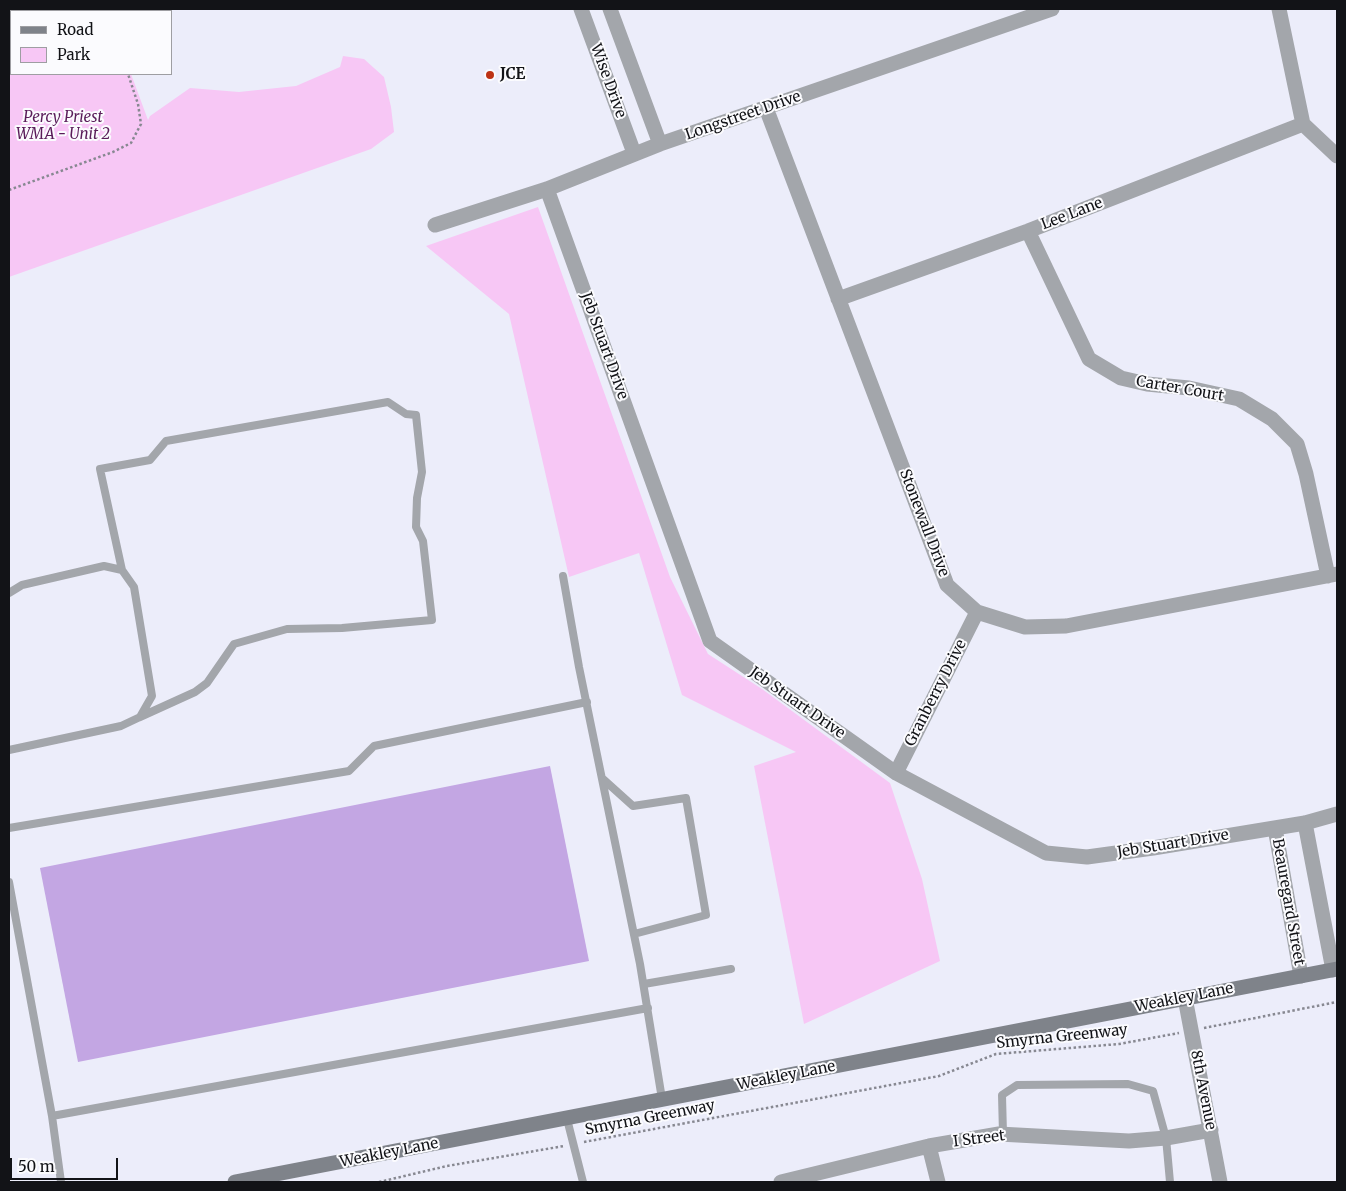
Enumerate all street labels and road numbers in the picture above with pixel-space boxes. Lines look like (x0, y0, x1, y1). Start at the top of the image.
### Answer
street label: Wise Drive (586, 42, 630, 120)
street label: Longstreet Drive (683, 88, 803, 144)
street label: Lee Lane (1039, 194, 1105, 234)
street label: Jeb Stuart Drive (576, 290, 632, 402)
street label: Carter Court (1135, 372, 1225, 406)
street label: Stonewall Drive (895, 467, 953, 579)
street label: Granberry Drive (901, 637, 971, 749)
street label: Jeb Stuart Drive (746, 663, 848, 743)
street label: Jeb Stuart Drive (1116, 826, 1230, 862)
street label: Beauregard Street (1268, 837, 1308, 967)
street label: Weakley Lane (1133, 980, 1235, 1016)
street label: Smyrna Greenway (995, 1021, 1129, 1053)
street label: 8th Avenue (1186, 1049, 1220, 1131)
street label: Weakley Lane (735, 1058, 837, 1094)
street label: Smyrna Greenway (584, 1097, 716, 1139)
street label: I Street (952, 1127, 1006, 1151)
street label: Weakley Lane (338, 1135, 440, 1171)

